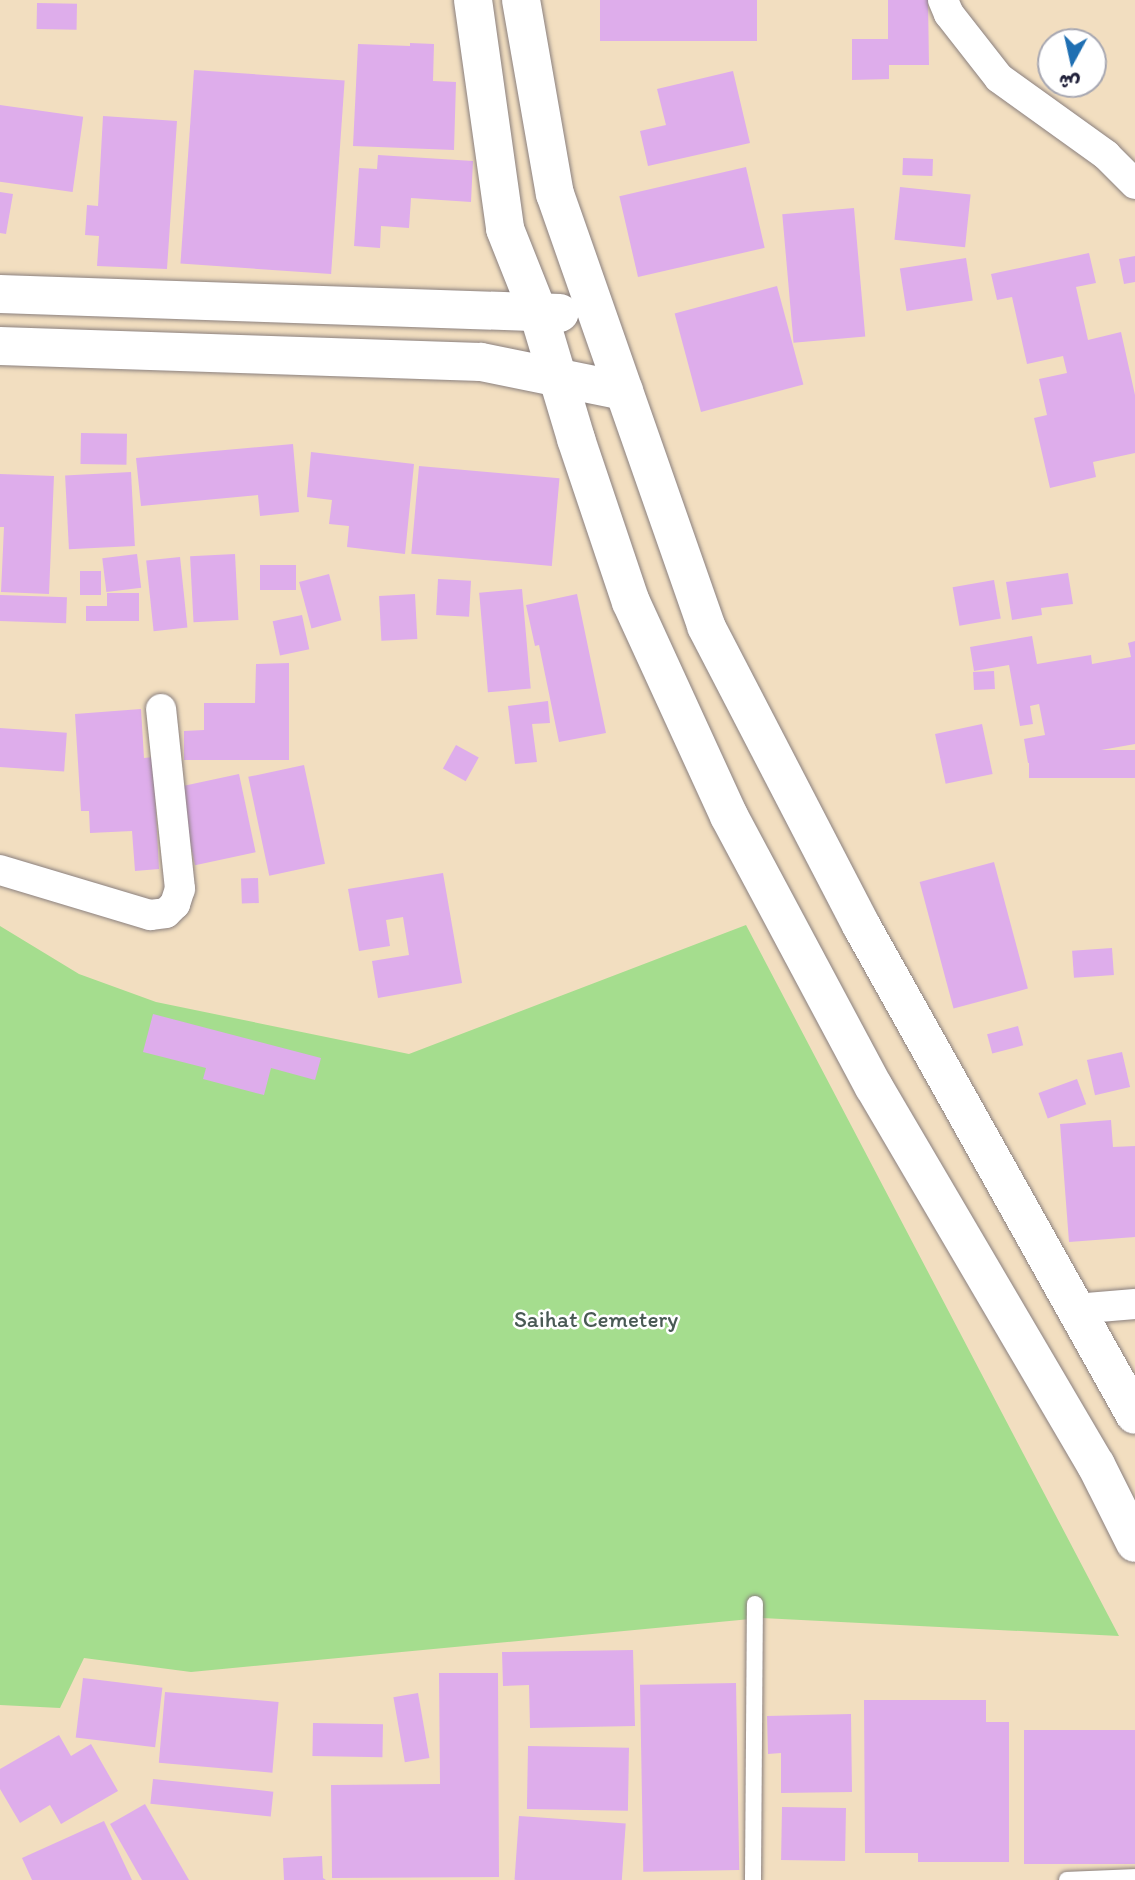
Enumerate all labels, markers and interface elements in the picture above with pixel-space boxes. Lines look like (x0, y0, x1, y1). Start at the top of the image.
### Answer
north arrow (1037, 28, 1107, 98)
text: ش (1057, 69, 1081, 95)
park label: Saihat Cemetery (514, 1305, 678, 1333)

